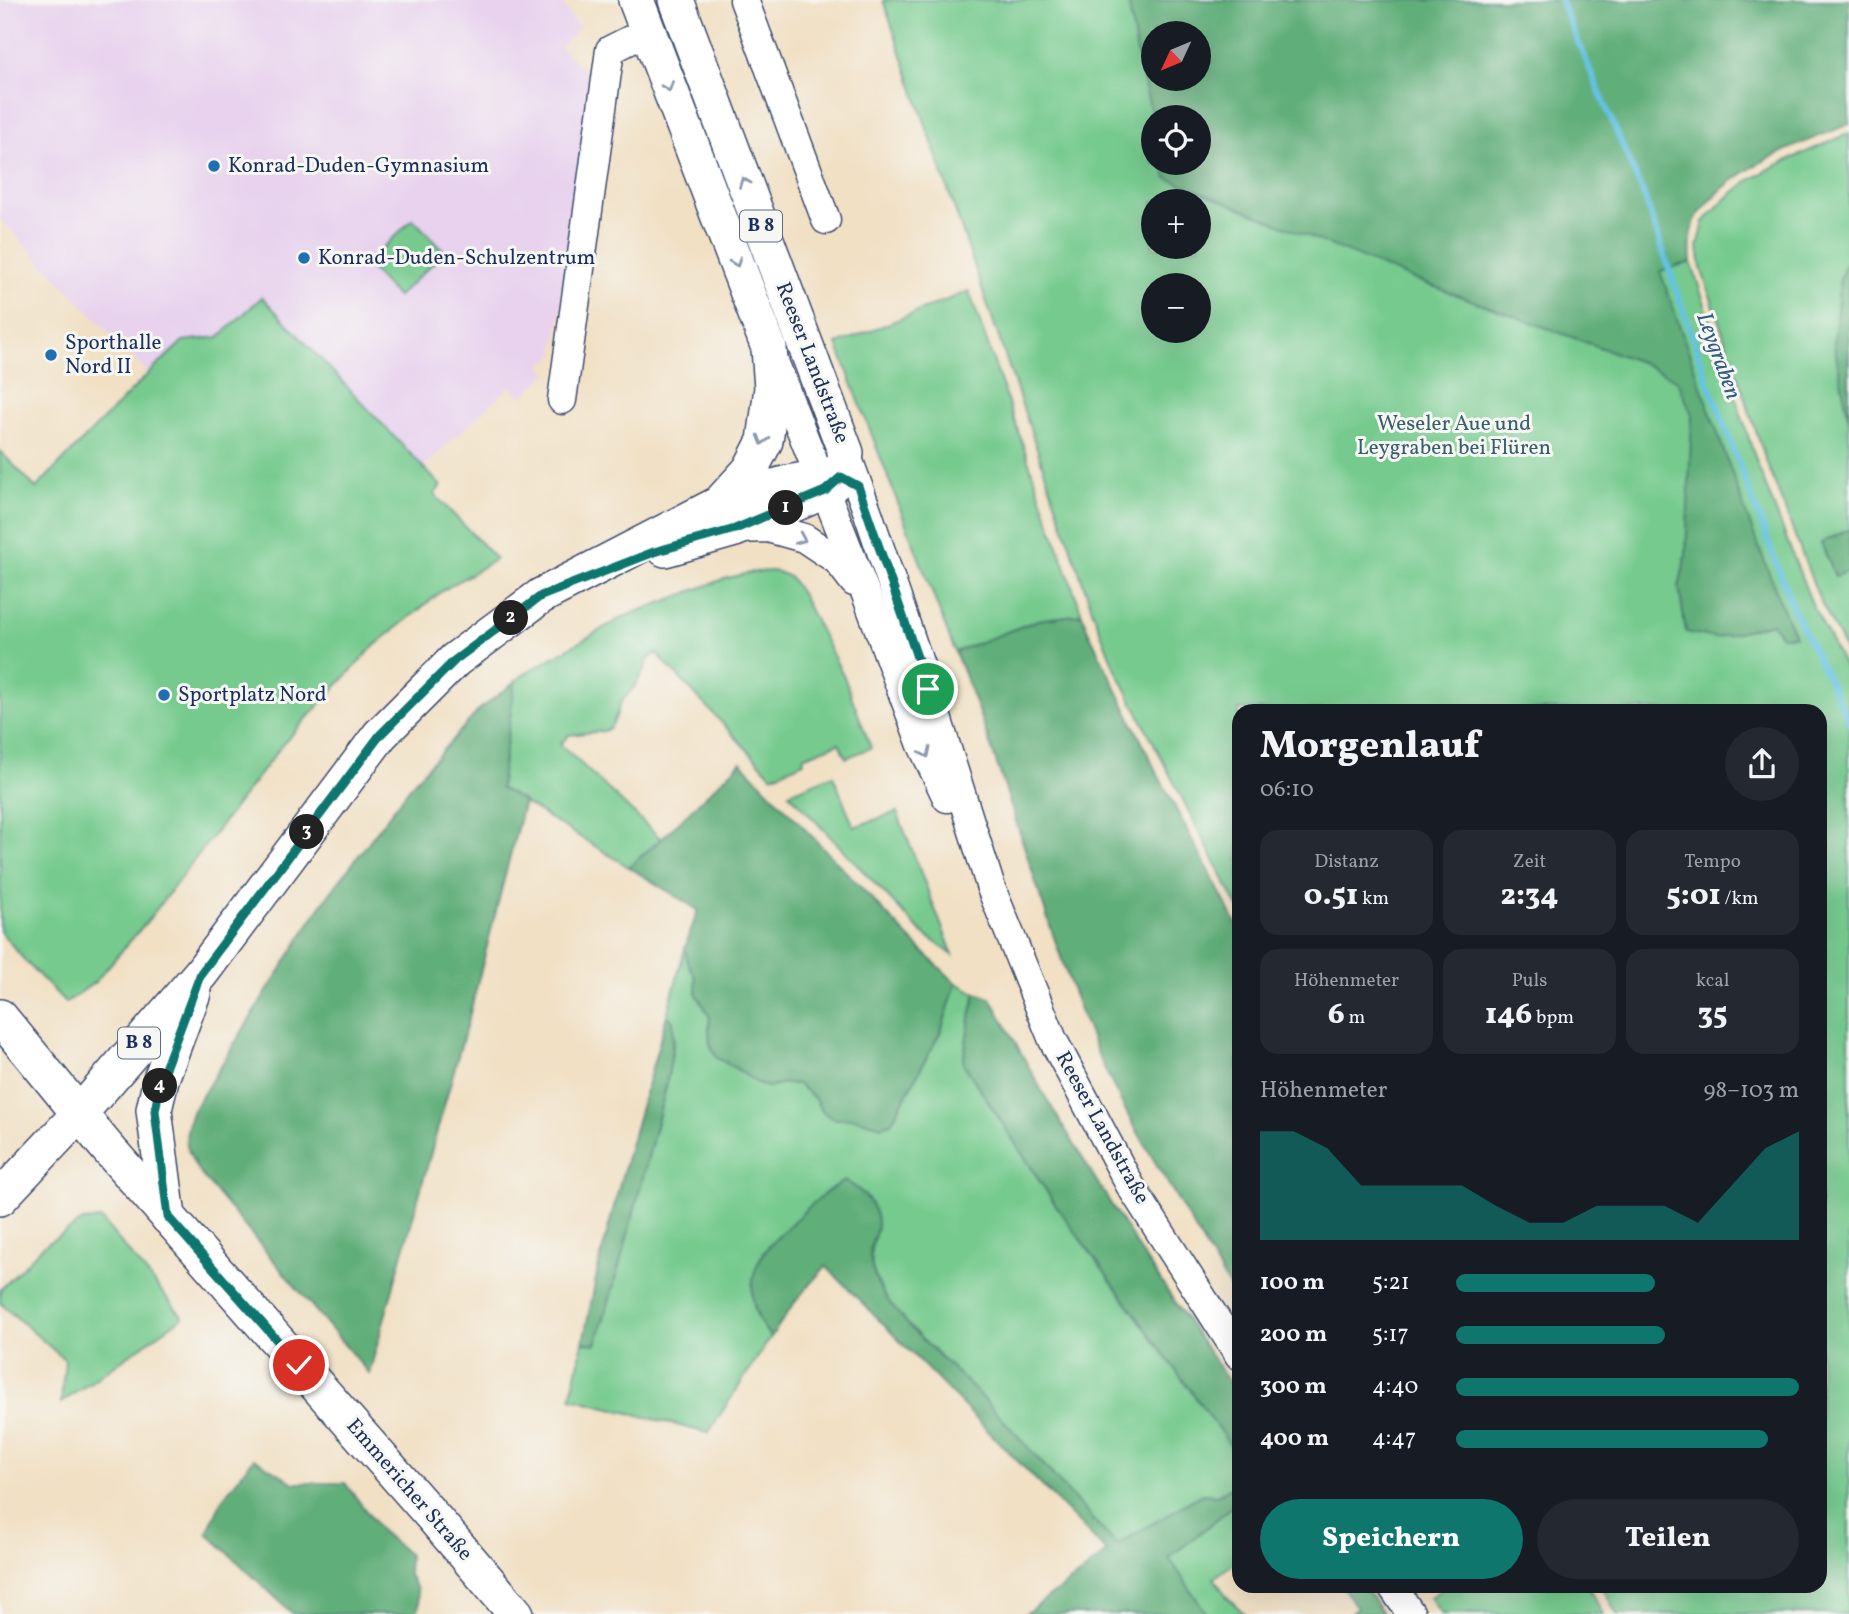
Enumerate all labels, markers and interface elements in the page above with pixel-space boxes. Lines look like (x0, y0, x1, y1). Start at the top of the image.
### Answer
north arrow (1141, 21, 1211, 91)
map controls (1141, 21, 1211, 343)
one-way arrow (660, 80, 674, 92)
button: locate (1141, 105, 1211, 175)
place label: Konrad-Duden-Gymnasium (228, 152, 489, 181)
marker: Konrad-Duden-Gymnasium (206, 158, 222, 174)
one-way arrow (739, 177, 753, 189)
button: + (1141, 189, 1211, 259)
road number: B 8 (740, 210, 782, 242)
place label: Konrad-Duden-Schulzentrum (318, 244, 595, 273)
marker: Konrad-Duden-Schulzentrum (296, 250, 312, 266)
one-way arrow (727, 256, 741, 268)
button: − (1141, 273, 1211, 343)
street label: Reeser Landstraße (768, 278, 856, 448)
water label: Leygraben (1687, 308, 1749, 404)
place label: Sporthalle Nord II (65, 329, 161, 382)
marker: Sporthalle Nord II (43, 347, 59, 363)
park label: Weseler Aue und Leygraben bei Flüren (1357, 410, 1551, 463)
one-way arrow (757, 434, 772, 446)
pin: 1 (768, 490, 804, 526)
text: 1 (782, 494, 789, 520)
one-way arrow (795, 531, 807, 545)
pin: 2 (494, 600, 528, 636)
text: 2 (506, 604, 515, 630)
pin (898, 659, 958, 719)
icon: arrive (909, 670, 947, 708)
place label: Sportplatz Nord (178, 681, 327, 710)
marker: Sportplatz Nord (156, 687, 172, 703)
text: Morgenlauf (1260, 721, 1480, 774)
button: share (1725, 727, 1799, 801)
one-way arrow (918, 746, 932, 758)
text: 06:10 (1260, 774, 1314, 806)
pin: 3 (290, 814, 324, 850)
text: 3 (302, 818, 311, 844)
text: Distanz (1314, 849, 1379, 875)
text: Zeit (1513, 849, 1546, 875)
text: Tempo (1684, 849, 1741, 875)
text: 0.51 (1304, 875, 1358, 917)
text: 2:34 (1501, 875, 1558, 917)
text: 5:01 (1666, 875, 1721, 917)
text: km (1358, 886, 1389, 912)
text: /km (1721, 886, 1759, 912)
text: Höhenmeter (1294, 968, 1399, 994)
text: Puls (1512, 968, 1547, 994)
text: kcal (1696, 968, 1729, 994)
text: 6 (1328, 994, 1345, 1036)
text: 146 (1485, 994, 1532, 1036)
text: 35 (1698, 994, 1727, 1036)
text: m (1345, 1005, 1365, 1031)
text: bpm (1532, 1005, 1574, 1031)
road number: B 8 (118, 1028, 160, 1058)
street label: Reeser Landstraße (1048, 1046, 1156, 1210)
pin: 4 (142, 1068, 178, 1104)
text: 4 (154, 1072, 165, 1098)
text: Höhenmeter (1260, 1075, 1387, 1107)
text: 98–103 m (1703, 1075, 1799, 1107)
text: 100 m (1260, 1267, 1325, 1299)
text: 5:21 (1372, 1267, 1410, 1299)
text: 200 m (1260, 1319, 1327, 1351)
text: 5:17 (1372, 1319, 1409, 1351)
pin (269, 1335, 329, 1395)
icon: check (280, 1346, 318, 1384)
text: 300 m (1260, 1371, 1327, 1403)
text: 4:40 (1372, 1371, 1418, 1403)
street label: Emmericher Straße (339, 1413, 479, 1567)
text: 400 m (1260, 1423, 1329, 1455)
text: 4:47 (1372, 1423, 1416, 1455)
button: Speichern (1260, 1499, 1523, 1579)
button: Teilen (1537, 1499, 1799, 1579)

